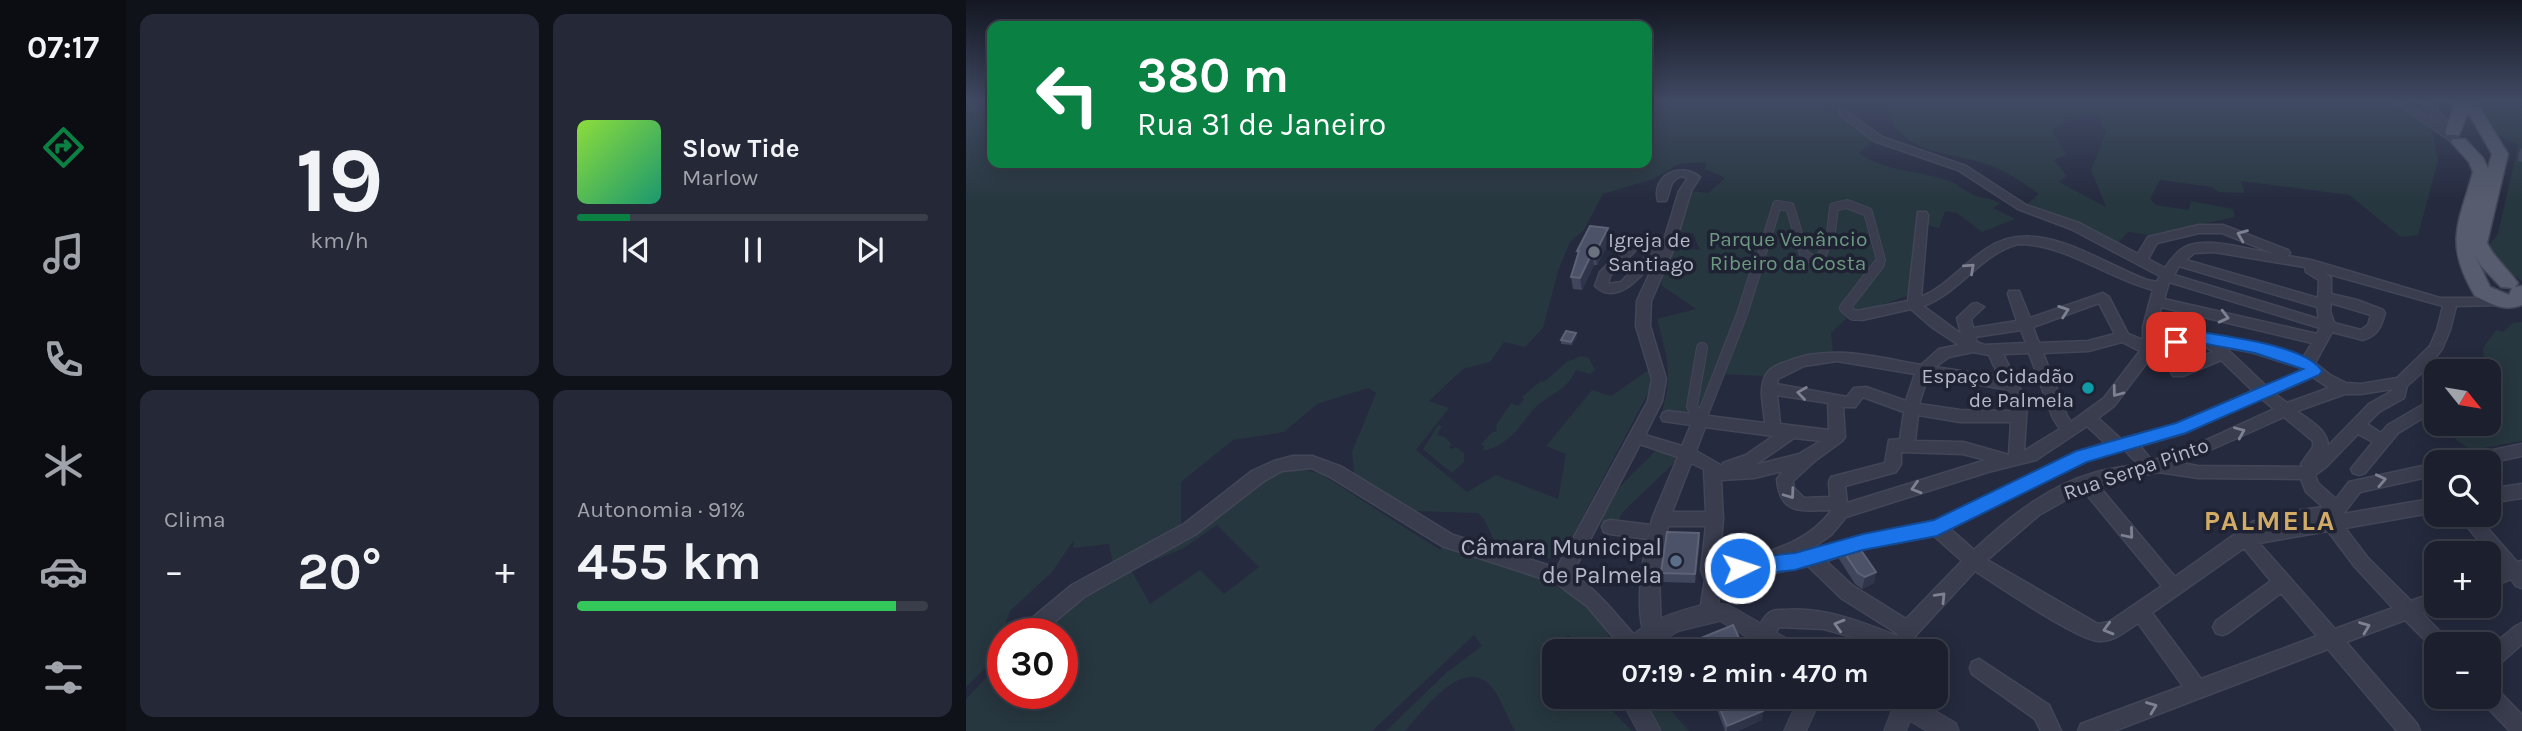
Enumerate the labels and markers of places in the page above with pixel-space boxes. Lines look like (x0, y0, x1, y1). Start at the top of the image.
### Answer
place label: Igreja de Santiago (1608, 228, 1694, 276)
marker: Igreja de Santiago (1586, 244, 1602, 260)
pin (2146, 312, 2206, 372)
place label: Espaço Cidadão de Palmela (1921, 364, 2074, 412)
marker: Espaço Cidadão de Palmela (2080, 380, 2096, 396)
place label: Câmara Municipal de Palmela (1461, 533, 1662, 589)
marker: Câmara Municipal de Palmela (1668, 553, 1684, 569)

